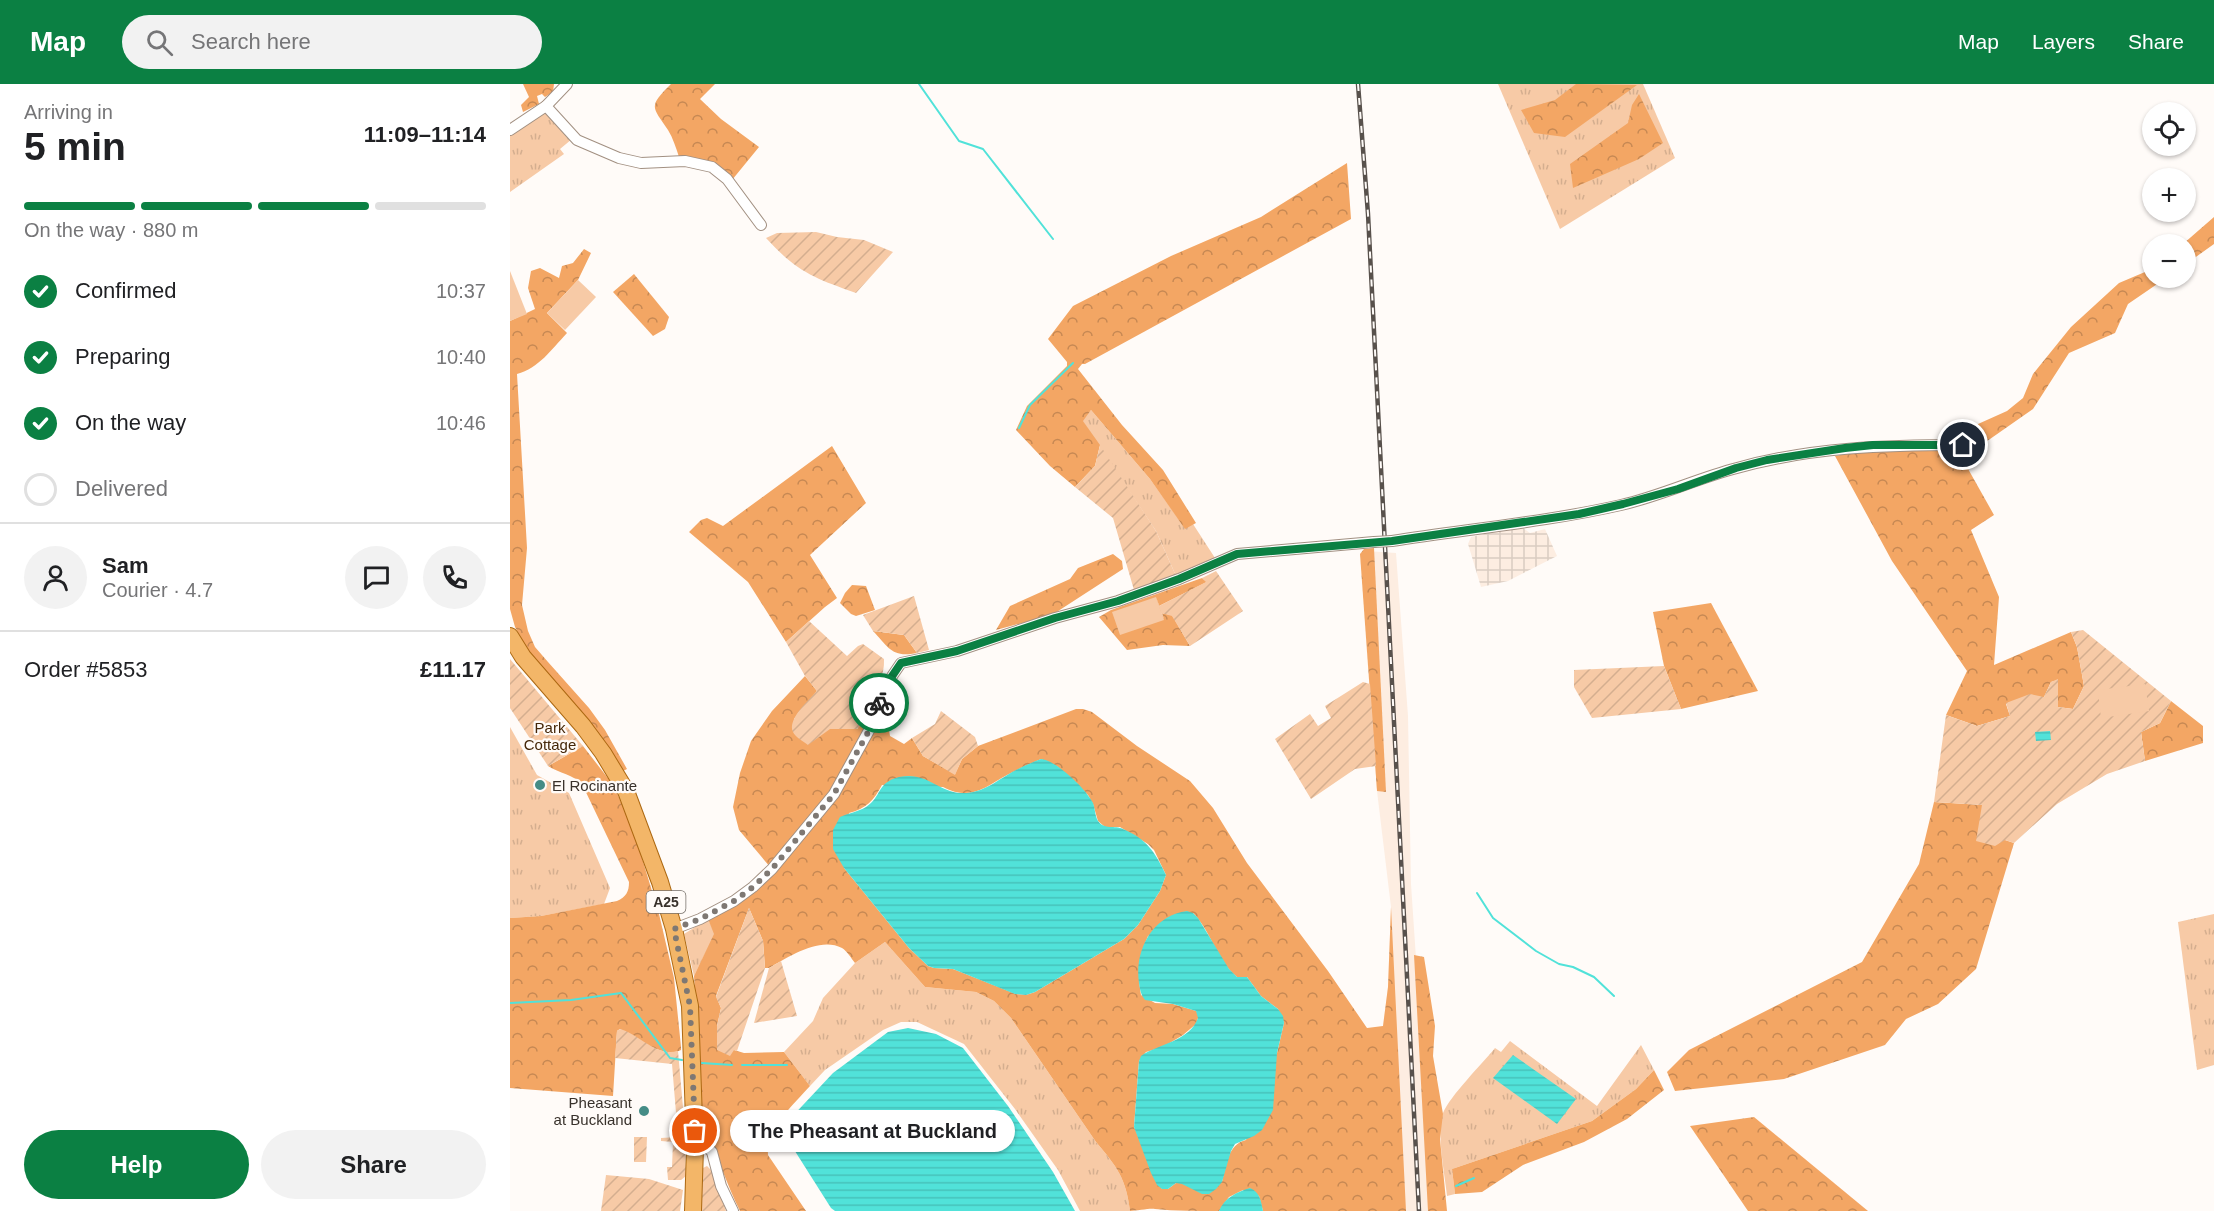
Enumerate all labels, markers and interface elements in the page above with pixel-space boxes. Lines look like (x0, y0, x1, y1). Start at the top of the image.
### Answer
search box (122, 15, 542, 69)
text: Map (30, 26, 86, 57)
icon: search (143, 26, 176, 59)
text: Search here (191, 29, 311, 54)
text: Map (1958, 30, 1999, 53)
text: Layers (2032, 30, 2095, 53)
text: Share (2128, 30, 2184, 53)
text: Arriving in (24, 101, 113, 123)
map controls (2142, 102, 2196, 288)
button: locate (2142, 102, 2196, 156)
text: 11:09–11:14 (364, 122, 486, 147)
text: 5 min (24, 125, 126, 168)
button: + (2142, 168, 2196, 222)
text: On the way · 880 m (24, 219, 199, 241)
button: − (2142, 234, 2196, 288)
icon: check (24, 275, 57, 308)
text: Confirmed (75, 278, 176, 303)
text: 10:37 (436, 280, 486, 302)
icon: check (24, 341, 57, 374)
text: Preparing (75, 344, 170, 369)
text: 10:40 (436, 346, 486, 368)
icon: check (24, 407, 57, 440)
text: On the way (75, 410, 186, 435)
text: 10:46 (436, 412, 486, 434)
pin (1937, 419, 1988, 470)
icon: home (1946, 428, 1979, 461)
text: Delivered (75, 476, 168, 501)
button: person (24, 546, 87, 609)
button: chat (345, 546, 408, 609)
button: phone (423, 546, 486, 609)
text: Sam (102, 553, 148, 578)
text: Courier · 4.7 (102, 579, 213, 601)
text: Order #5853 (24, 657, 148, 682)
text: £11.17 (420, 657, 486, 682)
courier (849, 673, 909, 733)
icon: bike (863, 687, 896, 720)
park label: Park Cottage (524, 719, 576, 753)
place label: El Rocinante (552, 777, 637, 794)
marker: El Rocinante (533, 778, 547, 792)
road number: A25 (646, 891, 686, 913)
place label: Pheasant at Buckland (554, 1094, 633, 1128)
marker: Pheasant at Buckland (637, 1104, 651, 1118)
pin (669, 1105, 720, 1156)
callout: The Pheasant at Buckland (731, 1110, 1016, 1152)
icon: bag (678, 1114, 711, 1147)
text: The Pheasant at Buckland (748, 1120, 997, 1142)
button: Help (24, 1130, 249, 1199)
button: Share (261, 1130, 486, 1199)

